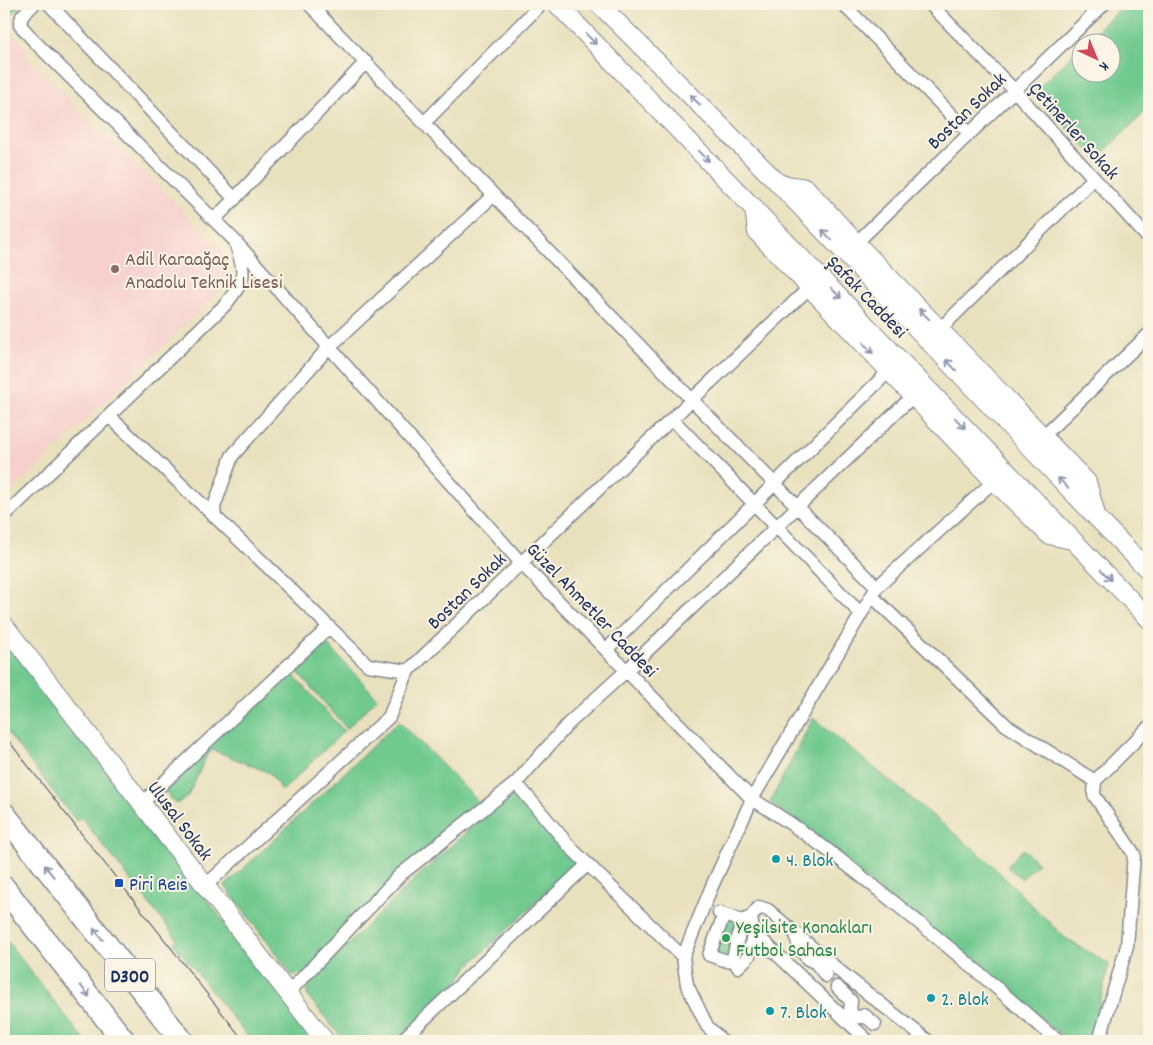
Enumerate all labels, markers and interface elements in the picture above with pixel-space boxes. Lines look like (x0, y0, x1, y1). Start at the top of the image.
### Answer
north arrow (1070, 32, 1120, 82)
one-way arrow (585, 33, 597, 45)
text: K (1094, 56, 1113, 76)
street label: Bostan Sokak (922, 67, 1014, 157)
street label: Çetinerler Sokak (1021, 77, 1125, 187)
one-way arrow (689, 94, 701, 106)
one-way arrow (698, 149, 710, 162)
one-way arrow (821, 228, 833, 241)
place label: Adil Karaağaç Anadolu Teknik Lisesi (125, 247, 283, 298)
street label: Şafak Caddesi (819, 250, 913, 346)
marker: Adil Karaağaç Anadolu Teknik Lisesi (109, 263, 121, 275)
one-way arrow (830, 287, 842, 299)
one-way arrow (918, 308, 930, 320)
one-way arrow (862, 342, 874, 355)
one-way arrow (945, 359, 957, 371)
one-way arrow (954, 417, 966, 429)
one-way arrow (1057, 476, 1069, 489)
street label: Güzel Ahmetler Caddesi (519, 537, 663, 685)
street label: Bostan Sokak (422, 547, 514, 637)
one-way arrow (1100, 568, 1112, 581)
street label: Ulusal Sokak (139, 776, 218, 868)
place label: 4. Blok (786, 848, 834, 876)
marker: 4. Blok (770, 853, 782, 865)
one-way arrow (43, 865, 54, 878)
place label: Piri Reis (129, 872, 188, 900)
marker: Piri Reis (113, 877, 125, 889)
place label: Yeşilsite Konakları Futbol Sahası (736, 915, 872, 966)
one-way arrow (92, 928, 103, 941)
marker: Yeşilsite Konakları Futbol Sahası (720, 932, 732, 944)
road number: D300 (105, 958, 155, 992)
one-way arrow (79, 984, 90, 997)
place label: 2. Blok (941, 987, 989, 1015)
marker: 2. Blok (925, 992, 937, 1004)
place label: 7. Blok (780, 1000, 827, 1028)
marker: 7. Blok (764, 1005, 776, 1017)

